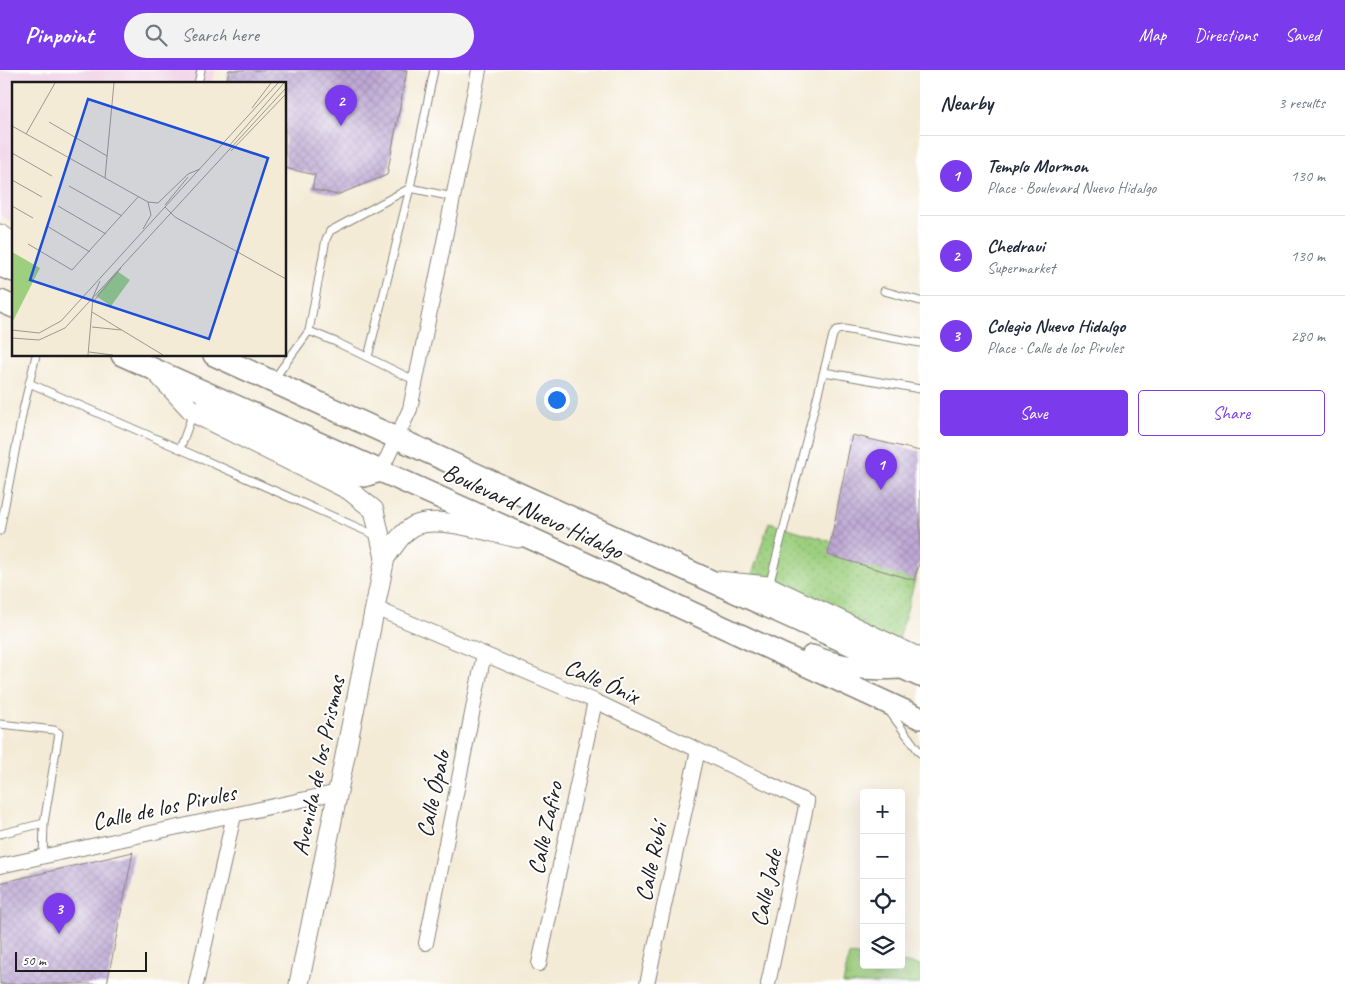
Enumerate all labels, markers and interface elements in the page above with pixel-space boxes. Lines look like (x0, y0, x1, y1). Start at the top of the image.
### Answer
search box (124, 13, 474, 58)
text: Pinpoint (25, 20, 94, 50)
icon: search (142, 21, 170, 49)
text: Search here (182, 23, 259, 47)
text: Map (1139, 24, 1166, 46)
text: Directions (1194, 24, 1257, 46)
text: Saved (1285, 24, 1320, 46)
inset map (12, 82, 286, 356)
pin: 2 (325, 85, 357, 126)
text: Nearby (940, 90, 993, 116)
text: 3 results (1278, 93, 1325, 113)
text: Templo Mormon (987, 154, 1088, 178)
text: 1 (952, 166, 960, 186)
text: 130 m (1291, 166, 1325, 186)
text: Place · Boulevard Nuevo Hidalgo (987, 178, 1156, 198)
text: Chedraui (987, 234, 1044, 258)
text: 2 (952, 246, 960, 266)
text: 130 m (1291, 246, 1325, 266)
text: Supermarket (987, 258, 1055, 278)
text: Colegio Nuevo Hidalgo (987, 314, 1125, 338)
text: 3 (952, 326, 960, 346)
text: 280 m (1291, 326, 1325, 346)
text: Place · Calle de los Pirules (987, 338, 1123, 358)
your location (544, 387, 570, 413)
button: Save (940, 390, 1128, 436)
button: Share (1138, 390, 1325, 436)
pin: 1 (865, 449, 897, 490)
street label: Boulevard Nuevo Hidalgo (438, 456, 629, 567)
street label: Calle Ónix (560, 651, 646, 711)
street label: Avenida de los Prismas (284, 671, 352, 858)
street label: Calle Ópalo (409, 746, 457, 840)
street label: Calle de los Pirules (89, 777, 240, 837)
street label: Calle Zafiro (521, 777, 570, 877)
map controls (860, 789, 905, 969)
button: + (860, 789, 905, 834)
street label: Calle Rubí (628, 816, 675, 904)
button: − (860, 834, 905, 879)
street label: Calle Jade (743, 845, 789, 929)
button: locate (860, 879, 905, 924)
pin: 3 (43, 893, 75, 934)
button: layers (860, 924, 905, 969)
scale bar (15, 949, 148, 972)
text: 50 m (22, 952, 46, 969)

